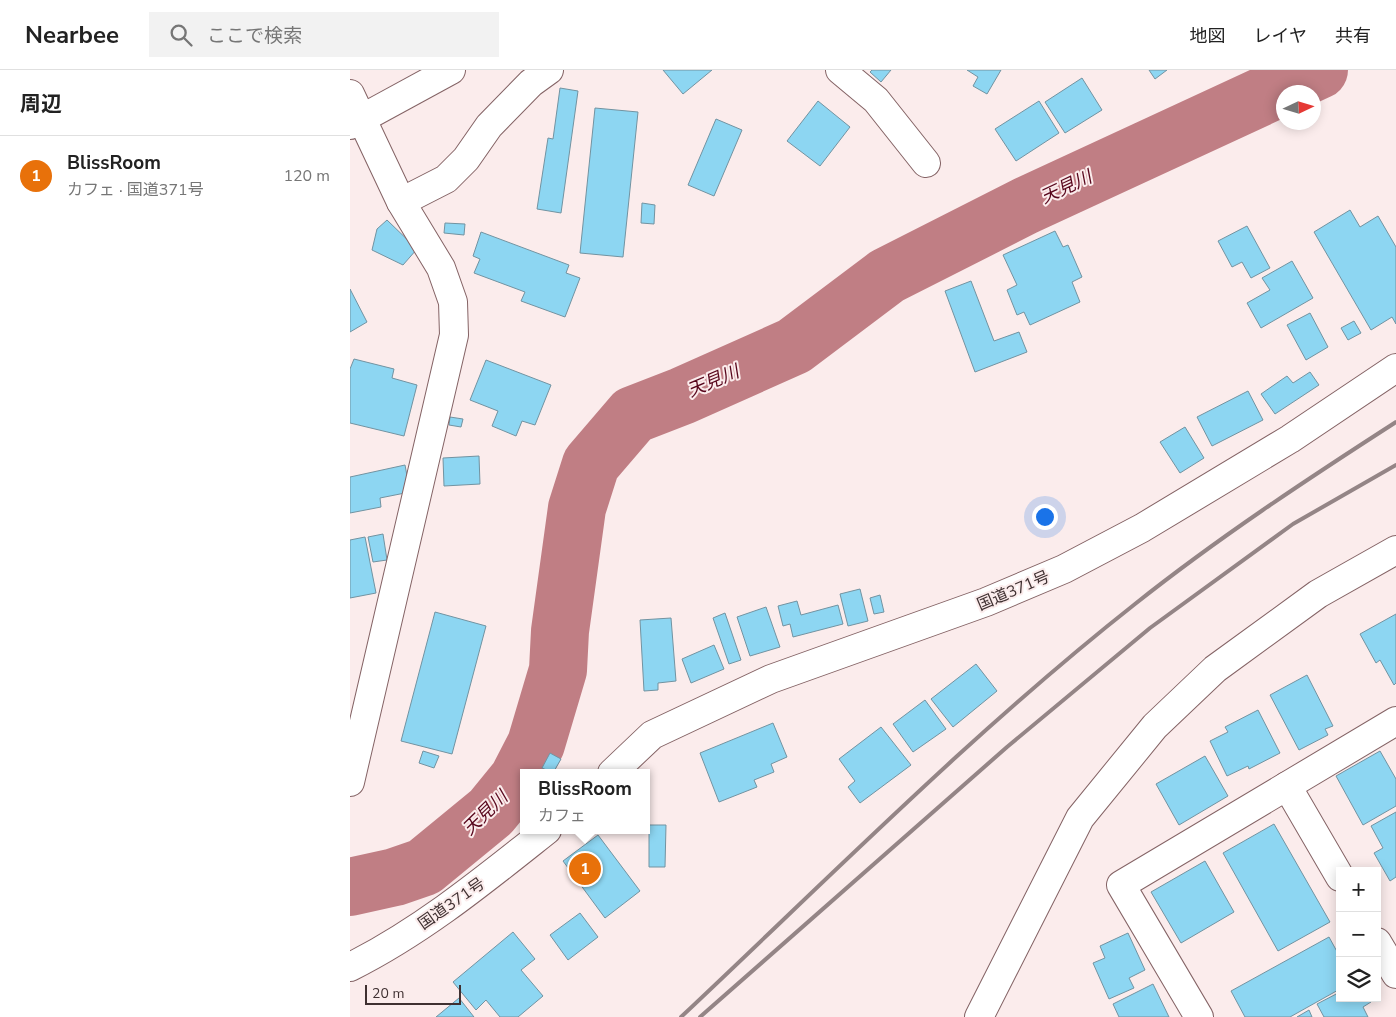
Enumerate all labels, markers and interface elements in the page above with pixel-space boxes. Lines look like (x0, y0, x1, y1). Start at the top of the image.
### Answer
search box (149, 12, 499, 57)
text: Nearbee (25, 19, 119, 51)
icon: search (167, 21, 195, 49)
text: ここで検索 (207, 23, 302, 49)
text: 地図 (1190, 24, 1226, 48)
text: レイヤ (1254, 24, 1307, 48)
text: 共有 (1335, 24, 1371, 48)
north arrow (1276, 85, 1321, 130)
text: 周辺 (20, 90, 62, 118)
text: BlissRoom (67, 150, 161, 176)
water label: 天見川 (1036, 164, 1097, 209)
text: 1 (31, 165, 41, 187)
text: 120 m (283, 165, 330, 187)
text: カフェ · 国道371号 (67, 179, 204, 201)
water label: 天見川 (683, 359, 744, 403)
your location (1032, 504, 1058, 530)
street label: 国道371号 (974, 566, 1053, 616)
popup (520, 769, 650, 834)
text: BlissRoom (538, 776, 632, 802)
water label: 天見川 (457, 784, 514, 840)
text: カフェ (538, 805, 586, 827)
pin: 1 (569, 850, 601, 888)
map controls (1336, 867, 1381, 1002)
button: + (1336, 867, 1381, 912)
street label: 国道371号 (414, 873, 489, 935)
button: − (1336, 912, 1381, 957)
button: layers (1336, 957, 1381, 1002)
scale bar (365, 982, 461, 1005)
text: 20 m (372, 984, 404, 1003)

